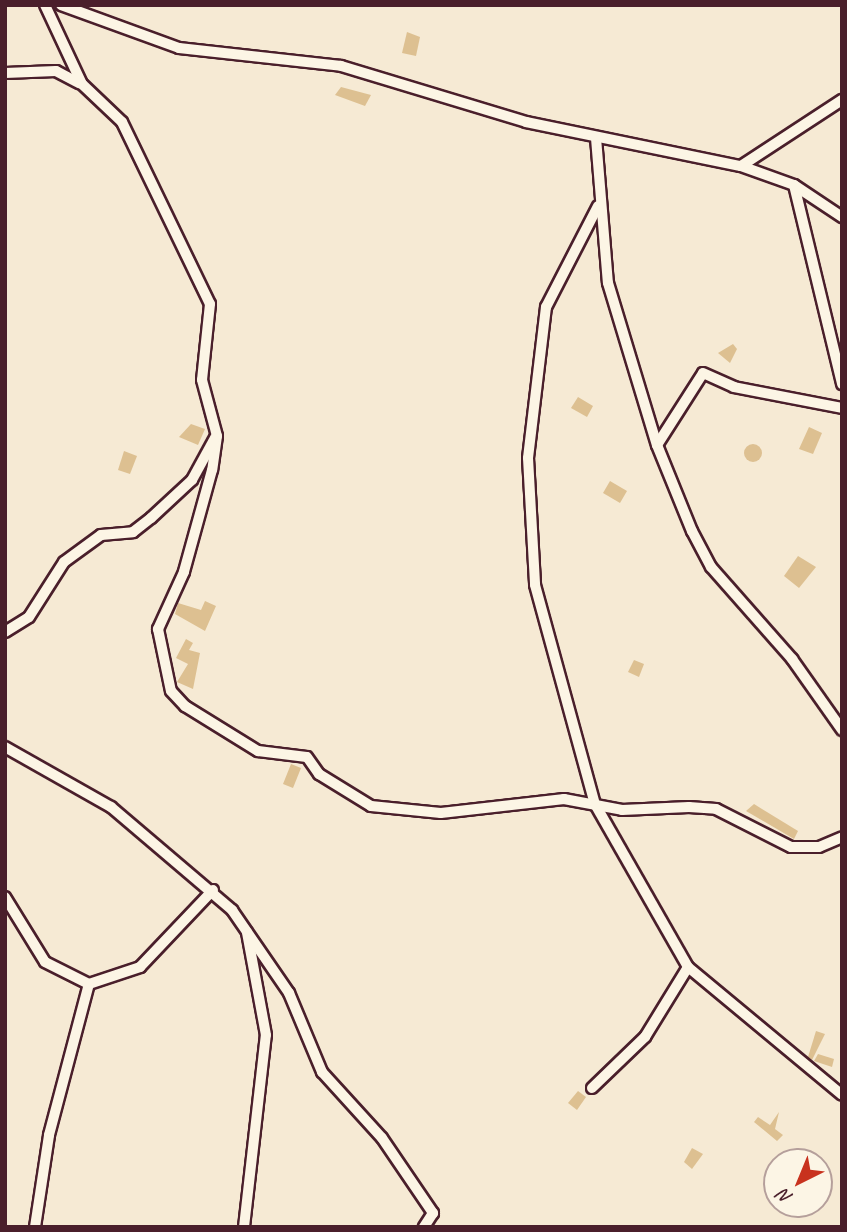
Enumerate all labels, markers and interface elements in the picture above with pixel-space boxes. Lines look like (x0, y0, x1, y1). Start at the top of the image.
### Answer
north arrow (763, 1148, 833, 1218)
text: N (773, 1184, 798, 1210)

